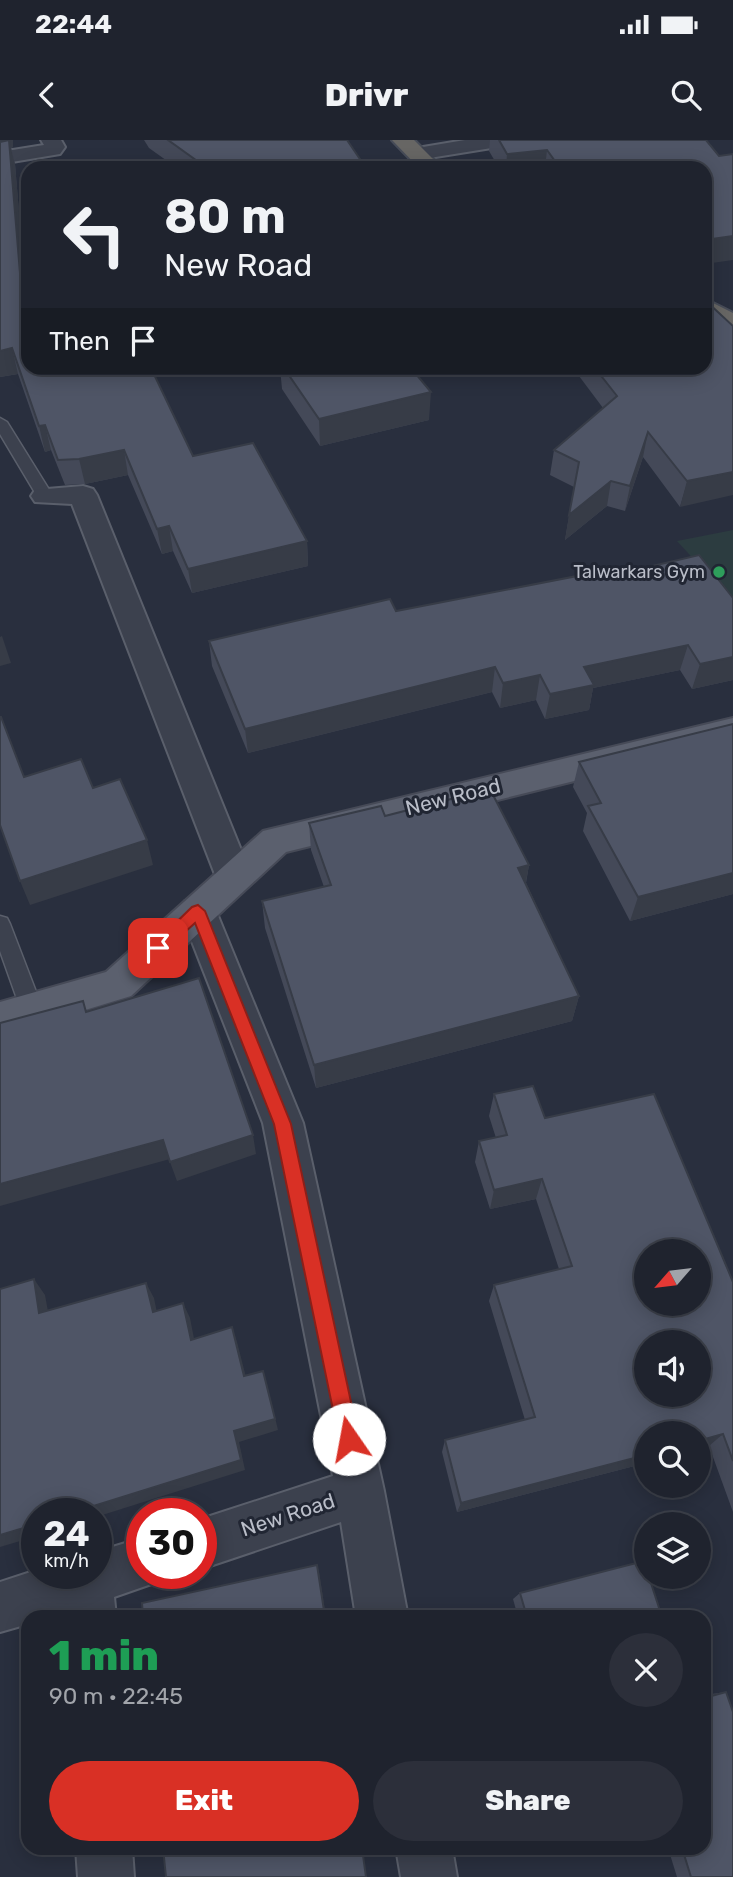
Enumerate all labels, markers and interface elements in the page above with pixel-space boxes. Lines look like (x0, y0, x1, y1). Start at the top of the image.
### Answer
text: 22:44 (35, 9, 112, 40)
icon: back (28, 76, 66, 114)
text: Drivr (325, 76, 408, 114)
icon: search (667, 76, 705, 114)
text: 80 m (164, 187, 286, 245)
icon: left (49, 189, 140, 280)
text: New Road (164, 246, 312, 284)
icon: arrive (124, 322, 162, 360)
text: Then (49, 326, 110, 357)
place label: Talwarkars Gym (573, 561, 705, 583)
marker: Talwarkars Gym (711, 564, 727, 580)
street label: New Road (403, 773, 503, 820)
pin (128, 918, 188, 978)
icon: arrive (139, 929, 177, 967)
north arrow (634, 1239, 710, 1316)
map controls (634, 1239, 711, 1589)
button: sound (634, 1330, 711, 1407)
position arrow (312, 1402, 386, 1476)
button: search (634, 1421, 711, 1498)
street label: New Road (238, 1488, 338, 1541)
speed limit sign: 30 (126, 1498, 217, 1589)
button: layers (634, 1512, 711, 1589)
text: 24 (43, 1513, 90, 1555)
text: km/h (44, 1550, 89, 1572)
text: 1 min (49, 1631, 159, 1681)
button: close (609, 1633, 683, 1707)
text: 90 m · 22:45 (49, 1682, 183, 1710)
button: Exit (49, 1761, 359, 1841)
button: Share (373, 1761, 683, 1841)

